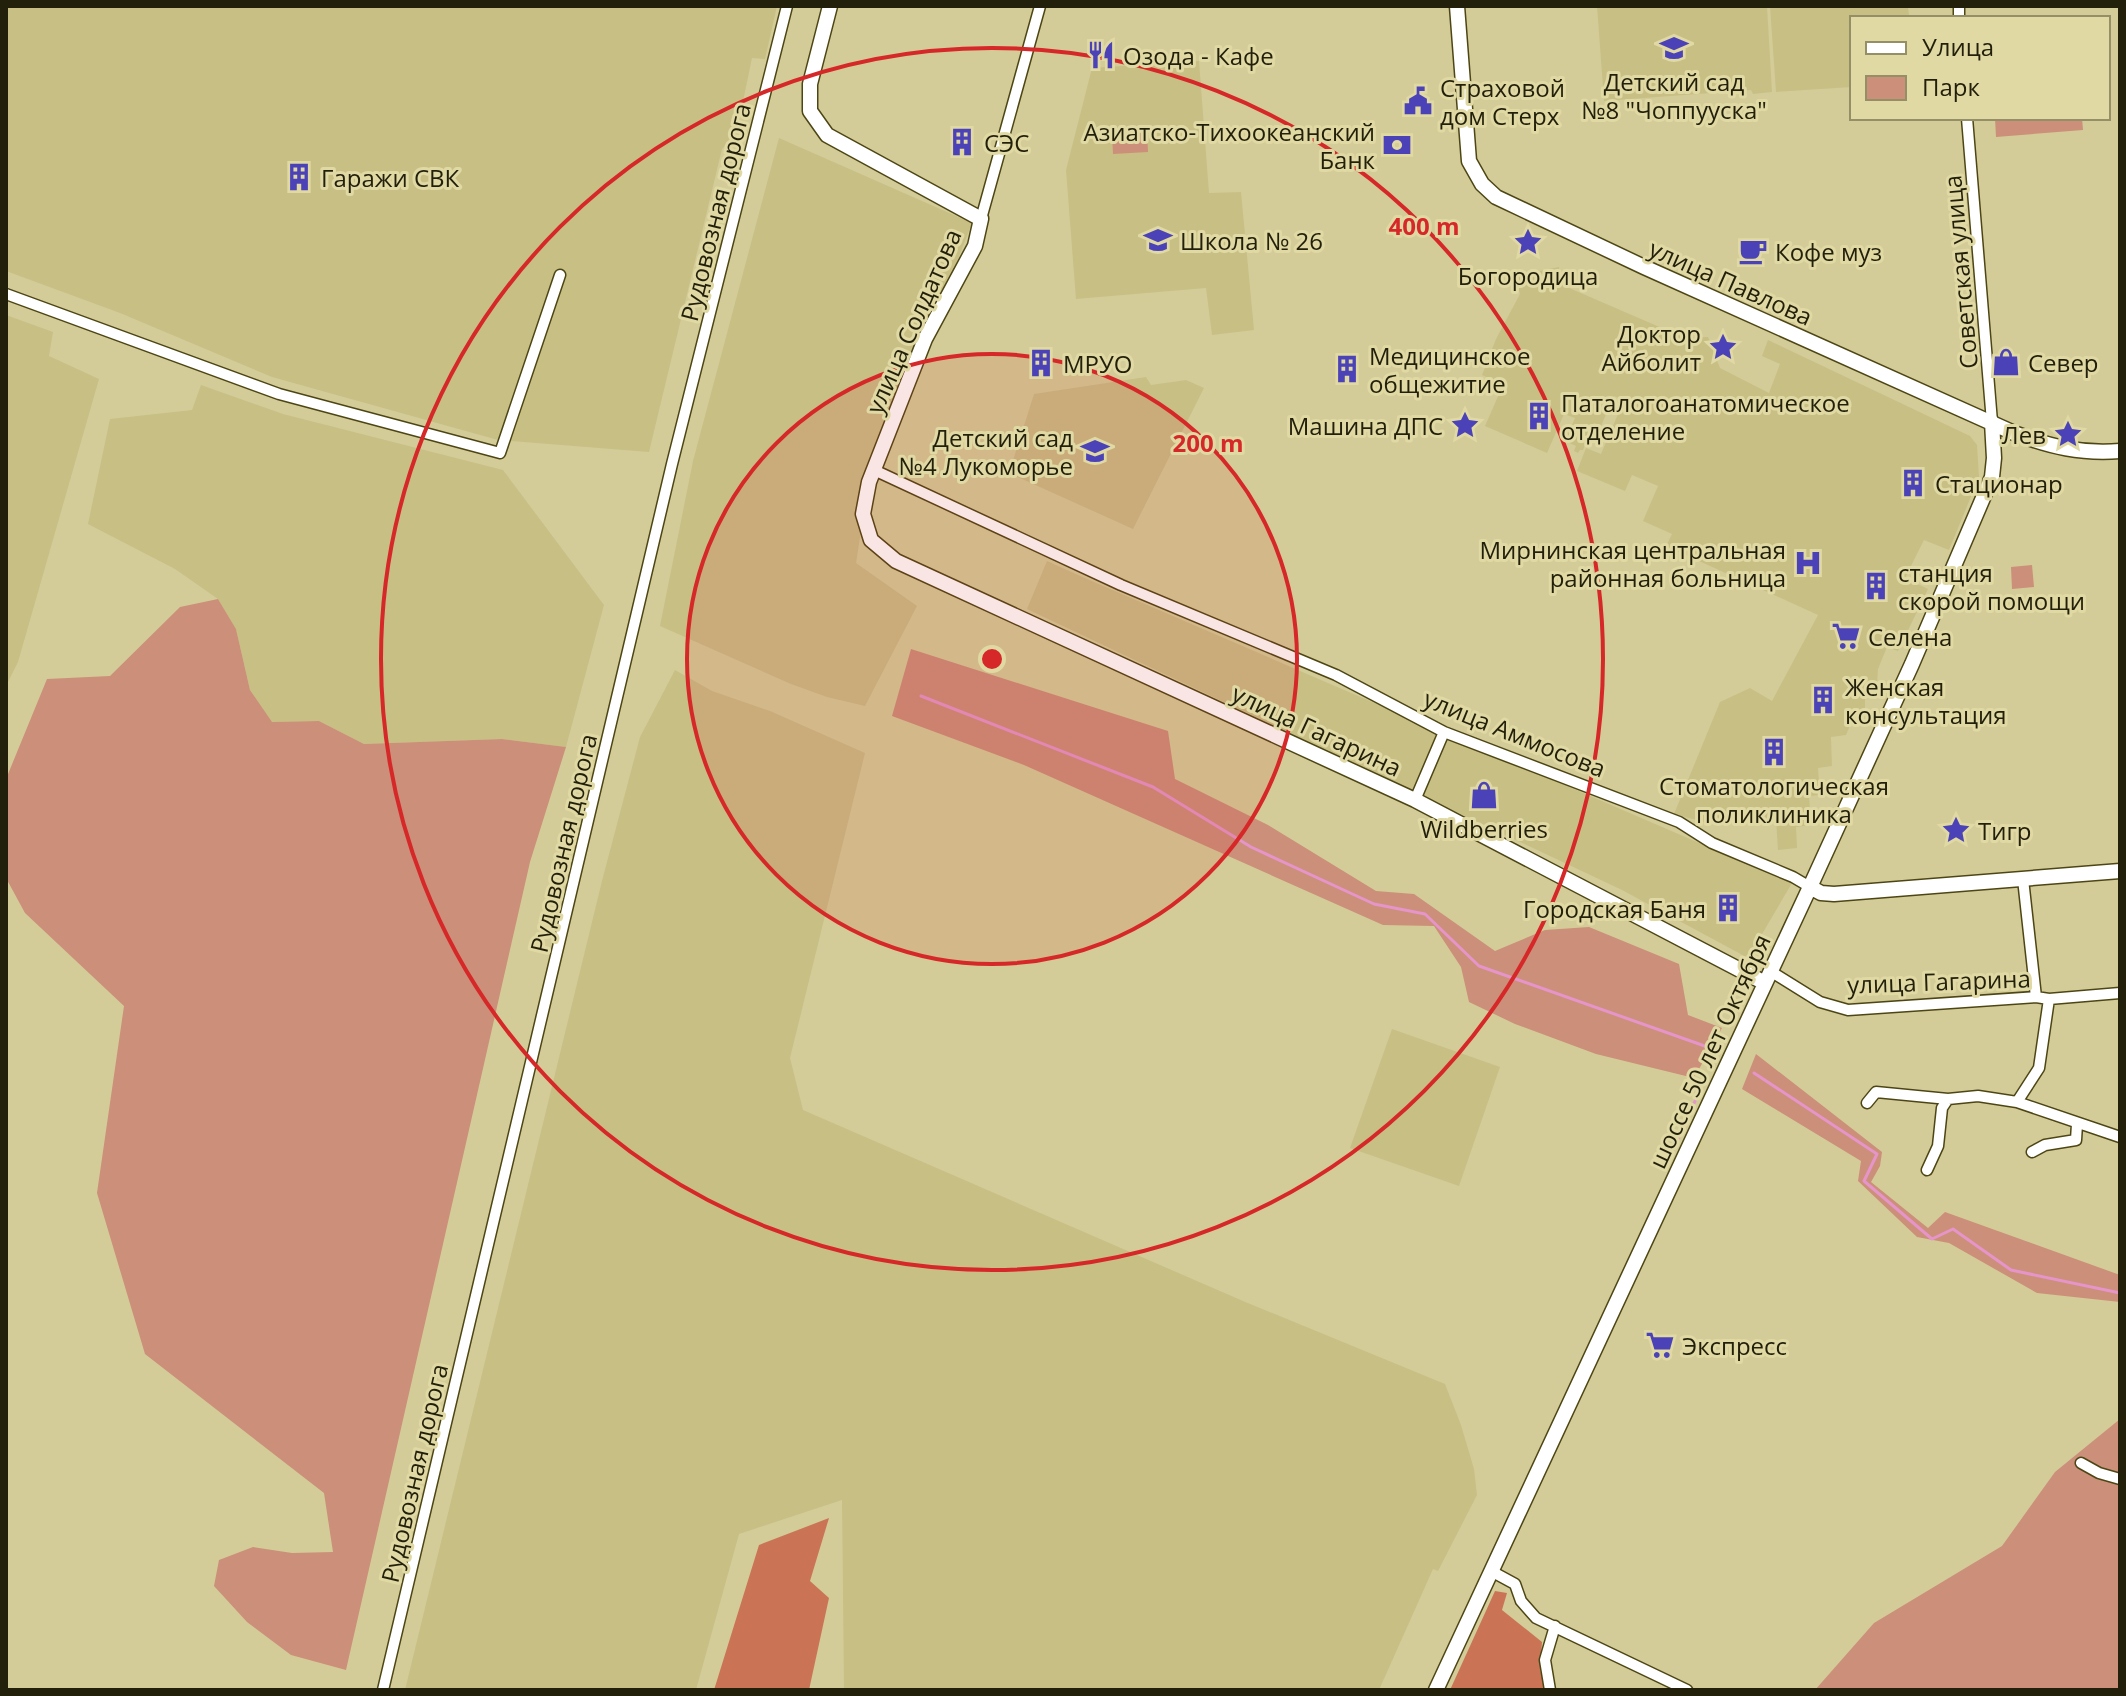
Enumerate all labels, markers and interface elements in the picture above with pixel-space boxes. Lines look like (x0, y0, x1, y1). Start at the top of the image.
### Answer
legend (1850, 16, 2110, 120)
text: Улица (1922, 30, 1994, 63)
school or university icon: Детский сад №8 "Чоппууска" (1659, 33, 1689, 63)
place label: Озода - Кафе (1123, 39, 1274, 72)
restaurant icon: Озода - Кафе (1086, 40, 1116, 70)
place label: Детский сад №8 "Чоппууска" (1581, 65, 1767, 126)
text: Парк (1922, 70, 1980, 103)
place label: Страховой дом Стерх (1440, 71, 1565, 132)
public building icon: Страховой дом Стерх (1403, 86, 1433, 116)
street label: Рудовозная дорога (672, 100, 758, 324)
place label: Азиатско-Тихоокеанский Банк (1084, 115, 1376, 176)
place label: СЭС (984, 126, 1029, 159)
building icon: СЭС (947, 127, 977, 157)
bank icon: Азиатско-Тихоокеанский Банк (1382, 130, 1412, 160)
place label: Гаражи СВК (321, 161, 460, 194)
building icon: Гаражи СВК (284, 162, 314, 192)
street label: Советская улица (1935, 174, 1985, 370)
text: 400 m (1389, 209, 1459, 242)
street label: улица Солдатова (857, 223, 969, 419)
place label: Школа № 26 (1180, 224, 1323, 257)
school or university icon: Школа № 26 (1143, 225, 1173, 255)
place icon: Богородица (1513, 227, 1543, 257)
street label: улица Павлова (1644, 231, 1818, 333)
place label: Кофе муз (1775, 235, 1882, 268)
cafe icon: Кофе муз (1738, 236, 1768, 266)
place label: Богородица (1458, 259, 1598, 292)
place label: Доктор Айболит (1602, 317, 1701, 378)
place icon: Доктор Айболит (1708, 332, 1738, 362)
place label: Медицинское общежитие (1369, 339, 1530, 400)
place label: Север (2028, 346, 2099, 379)
place label: МРУО (1063, 347, 1133, 380)
shop icon: Север (1991, 347, 2021, 377)
building icon: МРУО (1026, 348, 1056, 378)
building icon: Медицинское общежитие (1332, 354, 1362, 384)
place label: Паталогоанатомическое отделение (1561, 386, 1850, 447)
building icon: Паталогоанатомическое отделение (1524, 401, 1554, 431)
place label: Машина ДПС (1288, 409, 1443, 442)
place icon: Машина ДПС (1450, 410, 1480, 440)
place label: Лев (2002, 418, 2046, 451)
place icon: Лев (2053, 419, 2083, 449)
place label: Детский сад №4 Лукоморье (899, 421, 1073, 482)
text: 200 m (1173, 426, 1243, 459)
school or university icon: Детский сад №4 Лукоморье (1080, 436, 1110, 466)
place label: Стационар (1935, 467, 2063, 500)
building icon: Стационар (1898, 468, 1928, 498)
place label: Мирнинская центральная районная больница (1479, 533, 1786, 594)
hospital icon: Мирнинская центральная районная больница (1793, 548, 1823, 578)
place label: станция скорой помощи (1898, 556, 2085, 617)
building icon: станция скорой помощи (1861, 571, 1891, 601)
place label: Селена (1868, 620, 1952, 653)
supermarket icon: Селена (1831, 621, 1861, 651)
centre of rings (978, 645, 1006, 673)
place label: Женская консультация (1845, 670, 2007, 731)
street label: улица Гагарина (1227, 676, 1407, 784)
street label: улица Аммосова (1419, 681, 1611, 785)
building icon: Женская консультация (1808, 685, 1838, 715)
street label: Рудовозная дорога (522, 730, 604, 956)
building icon: Стоматологическая поликлиника (1759, 737, 1789, 767)
place label: Стоматологическая поликлиника (1659, 769, 1889, 830)
shop icon: Wildberries (1469, 780, 1499, 810)
place label: Wildberries (1420, 812, 1548, 845)
place label: Тигр (1978, 814, 2032, 847)
place icon: Тигр (1941, 815, 1971, 845)
place label: Городская Баня (1523, 892, 1706, 925)
building icon: Городская Баня (1713, 893, 1743, 923)
street label: шоссе 50 лет Октября (1640, 929, 1778, 1173)
street label: улица Гагарина (1847, 961, 2031, 1001)
place label: Экспресс (1682, 1329, 1787, 1362)
supermarket icon: Экспресс (1645, 1330, 1675, 1360)
street label: Рудовозная дорога (373, 1360, 455, 1586)

